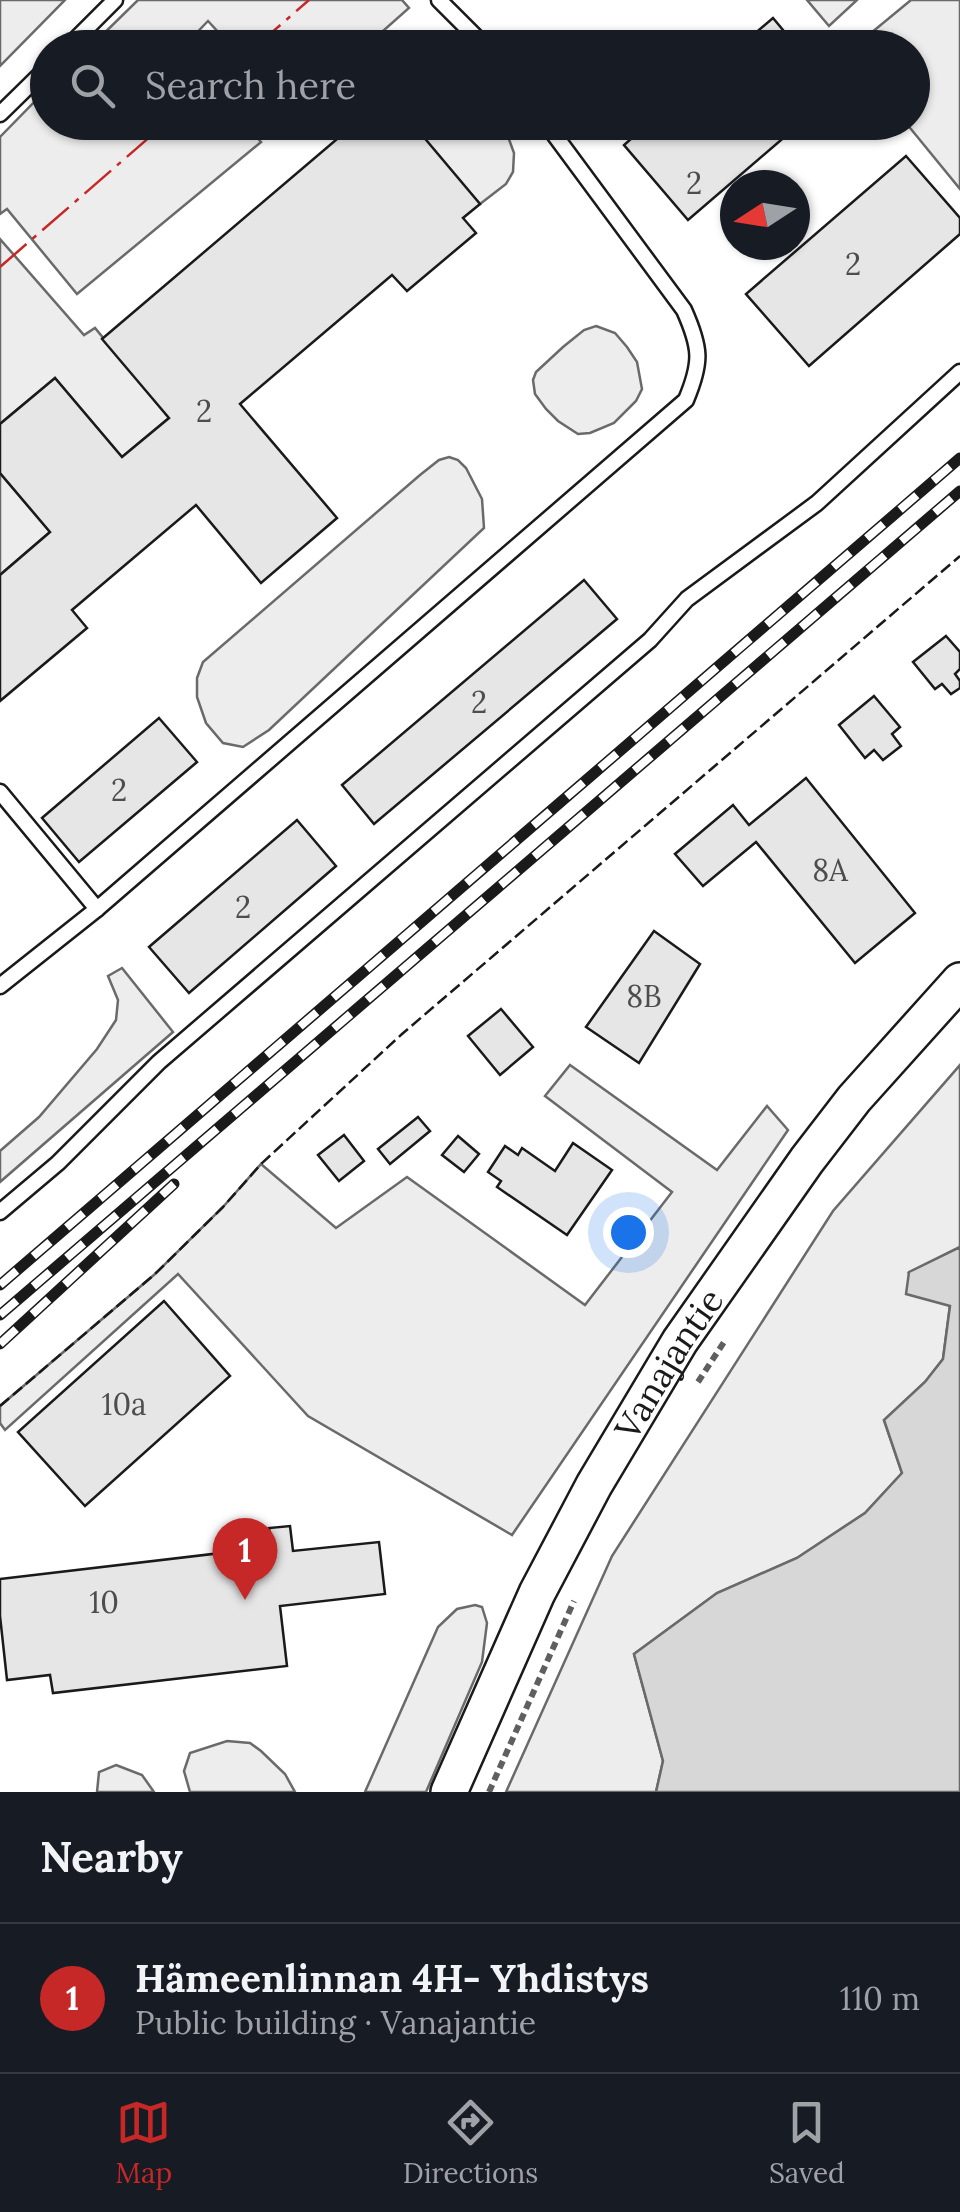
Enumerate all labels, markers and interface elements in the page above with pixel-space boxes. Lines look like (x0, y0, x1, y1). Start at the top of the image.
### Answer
search box (30, 30, 930, 140)
icon: search (65, 58, 120, 113)
text: Search here (145, 61, 356, 109)
house number: 2 (686, 164, 702, 202)
north arrow (720, 170, 810, 260)
house number: 2 (845, 245, 861, 283)
house number: 2 (196, 392, 212, 430)
house number: 2 (471, 683, 487, 721)
house number: 2 (111, 771, 127, 809)
house number: 8A (812, 851, 849, 889)
house number: 2 (235, 888, 251, 926)
house number: 8B (626, 977, 662, 1015)
your location (603, 1207, 654, 1258)
street label: Vanajantie (604, 1279, 733, 1448)
house number: 10a (101, 1385, 147, 1423)
pin: 1 (212, 1518, 278, 1600)
house number: 10 (89, 1583, 119, 1621)
text: Nearby (40, 1830, 183, 1884)
text: Hämeenlinnan 4H- Yhdistys (135, 1954, 649, 2002)
text: 1 (66, 1978, 79, 2019)
text: 110 m (840, 1978, 920, 2019)
text: Public building · Vanajantie (135, 2002, 536, 2043)
tab: Map (115, 2095, 172, 2191)
tab: Directions (403, 2095, 538, 2191)
tab: Saved (769, 2095, 845, 2191)

